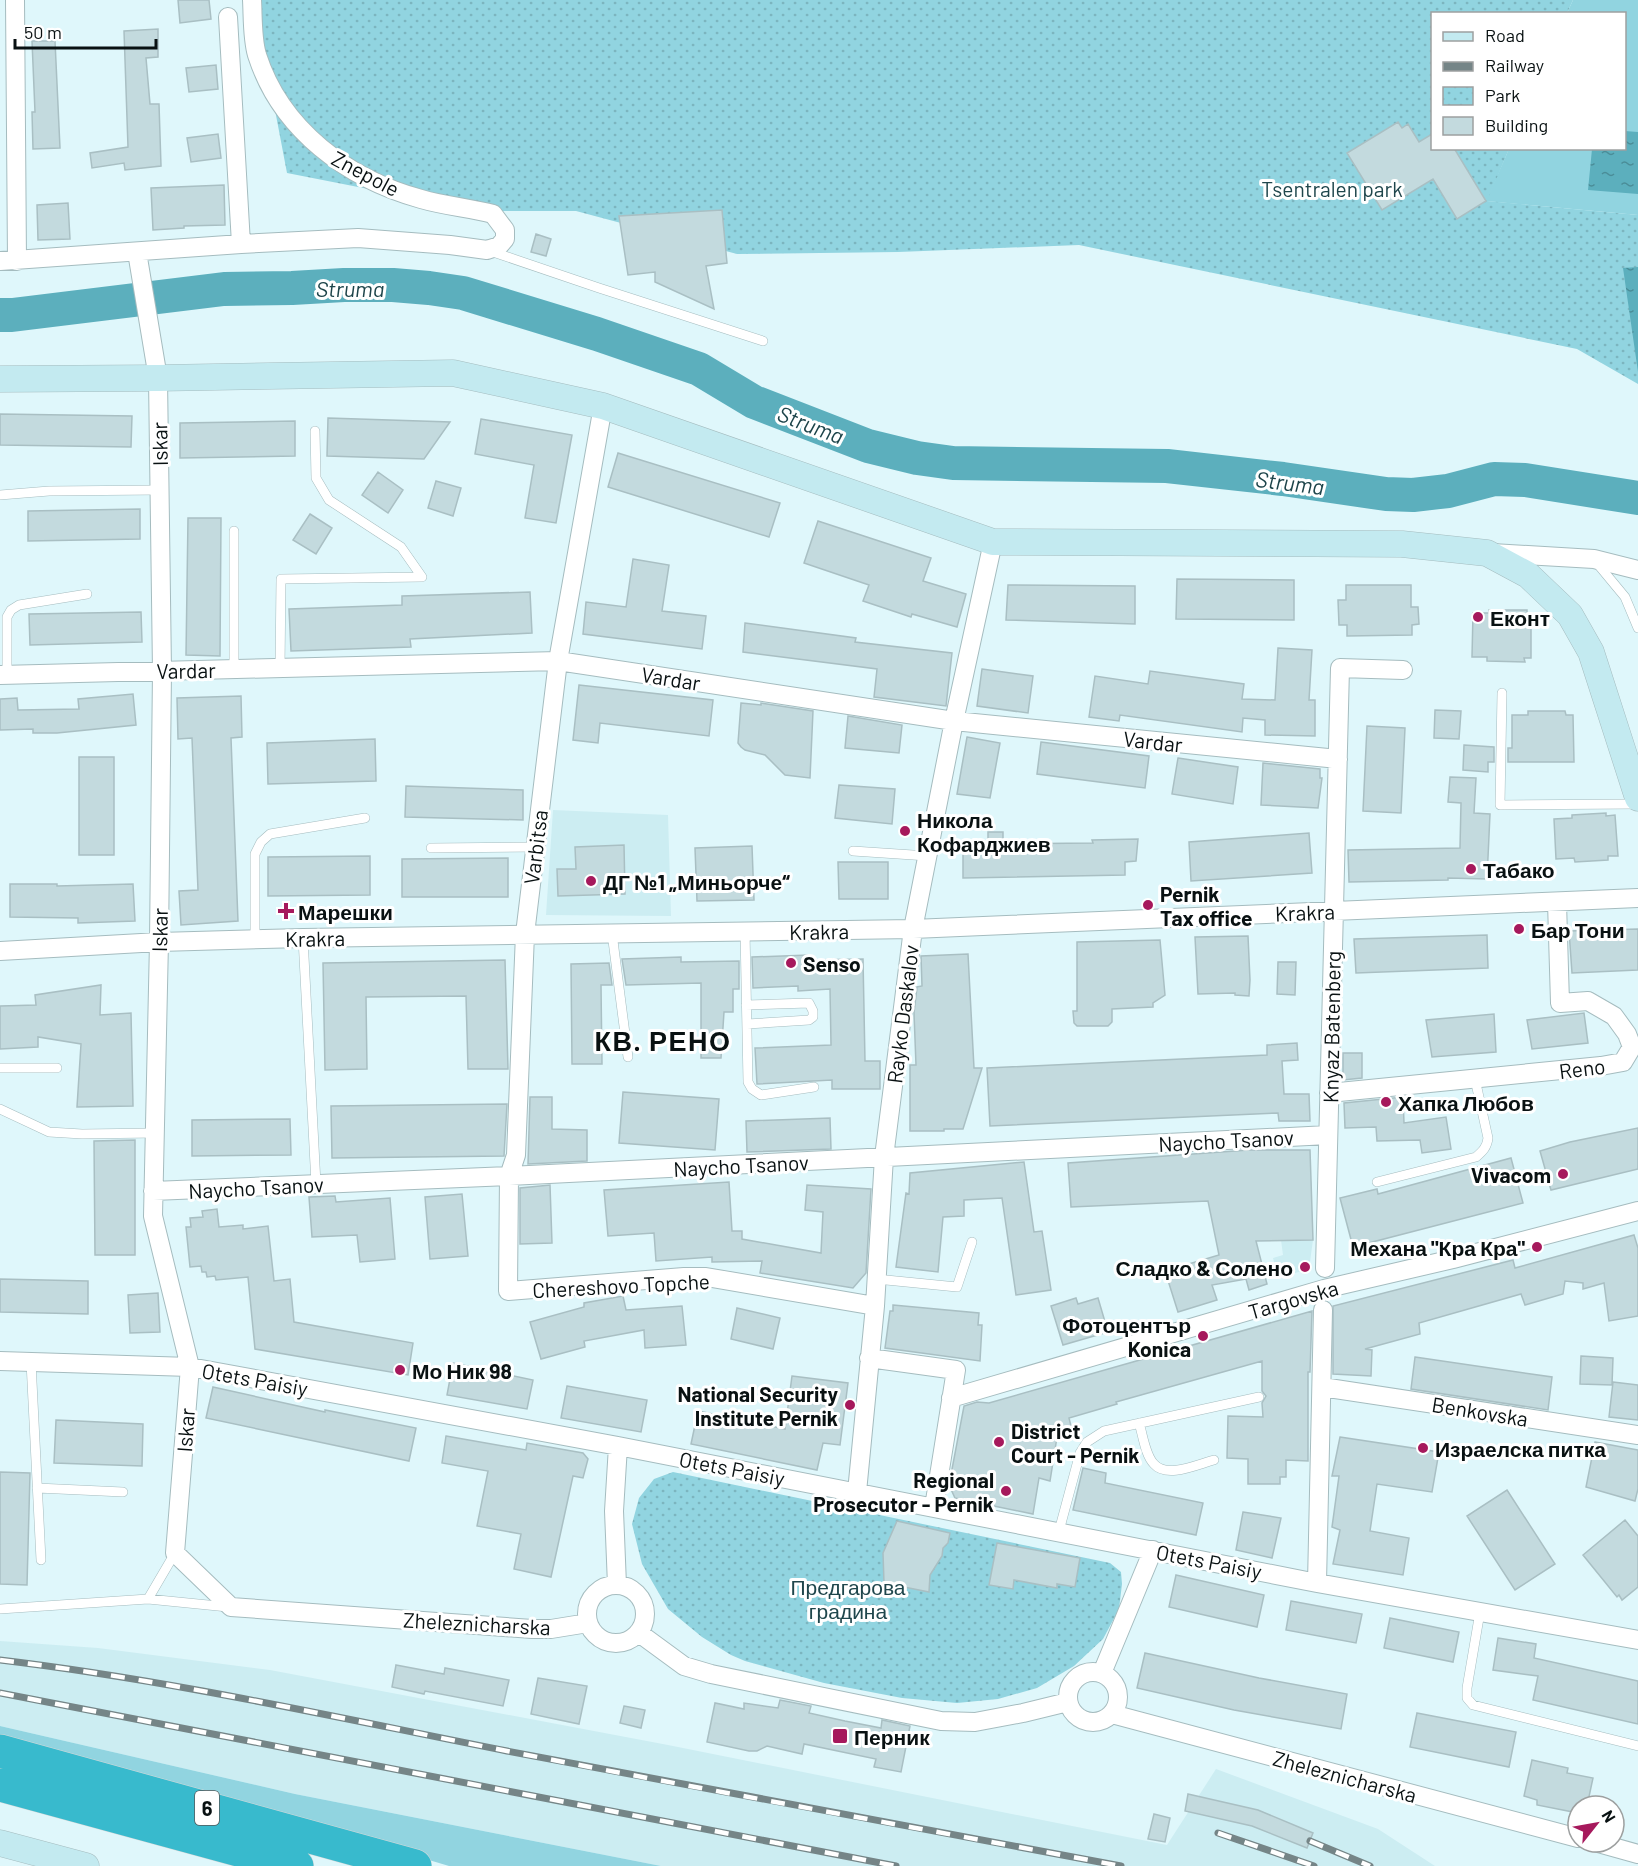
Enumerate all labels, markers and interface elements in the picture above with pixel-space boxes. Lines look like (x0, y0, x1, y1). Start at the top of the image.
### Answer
scale bar (15, 12, 156, 50)
legend (1431, 12, 1626, 150)
text: 50 m (24, 21, 62, 43)
text: Road (1485, 24, 1525, 46)
text: Railway (1485, 54, 1544, 76)
text: Park (1485, 84, 1520, 106)
text: Building (1485, 114, 1548, 136)
street label: Znepole (328, 145, 404, 201)
park label: Tsentralen park (1261, 176, 1403, 201)
water label: Struma (316, 275, 384, 301)
water label: Struma (774, 400, 848, 448)
street label: Iskar (146, 421, 172, 466)
water label: Struma (1254, 465, 1326, 499)
place label: Еконт (1490, 605, 1550, 630)
marker: Еконт (1471, 610, 1485, 624)
street label: Vardar (156, 657, 216, 683)
street label: Vardar (640, 661, 703, 695)
street label: Vardar (1122, 725, 1184, 757)
place label: Никола Кофарджиев (917, 807, 1051, 856)
street label: Varbitsa (518, 808, 552, 886)
marker: Никола Кофарджиев (898, 824, 912, 838)
place label: Табако (1483, 857, 1555, 882)
marker: Табако (1464, 862, 1478, 876)
place label: ДГ №1 „Миньорче“ (603, 869, 790, 894)
marker: ДГ №1 „Миньорче“ (584, 874, 598, 888)
place label: Pernik Tax office (1160, 881, 1253, 930)
marker: Pernik Tax office (1141, 898, 1155, 912)
street label: Krakra (1275, 898, 1335, 926)
place label: Марешки (298, 899, 393, 924)
marker: Марешки (279, 904, 293, 918)
street label: Iskar (146, 907, 172, 952)
place label: Бар Тони (1531, 917, 1625, 942)
street label: Krakra (789, 918, 849, 944)
marker: Бар Тони (1512, 922, 1526, 936)
street label: Krakra (285, 925, 345, 951)
street label: Rayko Daskalov (881, 943, 923, 1085)
place label: Senso (803, 951, 861, 976)
street label: Knyaz Batenberg (1317, 951, 1345, 1103)
marker: Senso (784, 956, 798, 970)
district label: КВ. РЕНО (594, 1024, 732, 1056)
street label: Reno (1557, 1053, 1607, 1083)
place label: Хапка Любов (1398, 1090, 1534, 1115)
marker: Хапка Любов (1379, 1095, 1393, 1109)
street label: Naycho Tsanov (1158, 1124, 1294, 1156)
street label: Naycho Tsanov (673, 1149, 809, 1181)
place label: Vivacom (1471, 1162, 1551, 1187)
marker: Vivacom (1556, 1167, 1570, 1181)
street label: Naycho Tsanov (188, 1171, 324, 1203)
place label: Механа "Кра Кра" (1350, 1235, 1525, 1260)
marker: Механа "Кра Кра" (1530, 1240, 1544, 1254)
place label: Сладко & Солено (1115, 1255, 1293, 1280)
marker: Сладко & Солено (1298, 1260, 1312, 1274)
street label: Chereshovo Topche (532, 1268, 710, 1302)
street label: Targovska (1245, 1274, 1341, 1324)
place label: Фотоцентър Konica (1062, 1312, 1191, 1361)
marker: Фотоцентър Konica (1196, 1329, 1210, 1343)
street label: Otets Paisiy (200, 1357, 310, 1401)
place label: Мо Ник 98 (412, 1358, 512, 1383)
marker: Мо Ник 98 (393, 1363, 407, 1377)
place label: National Security Institute Pernik (678, 1381, 838, 1430)
street label: Benkovska (1430, 1391, 1530, 1431)
marker: National Security Institute Pernik (843, 1398, 857, 1412)
street label: Iskar (171, 1407, 199, 1453)
place label: District Court - Pernik (1011, 1418, 1140, 1467)
marker: District Court - Pernik (992, 1435, 1006, 1449)
place label: Израелска питка (1435, 1436, 1606, 1461)
marker: Израелска питка (1416, 1441, 1430, 1455)
street label: Otets Paisiy (677, 1446, 787, 1491)
place label: Regional Prosecutor - Pernik (813, 1467, 994, 1516)
marker: Regional Prosecutor - Pernik (999, 1484, 1013, 1498)
street label: Otets Paisiy (1154, 1539, 1264, 1584)
park label: Предгарова градина (790, 1574, 906, 1623)
street label: Zheleznicharska (403, 1607, 551, 1639)
place label: Перник (854, 1724, 930, 1749)
marker: Перник (831, 1727, 849, 1745)
street label: Zheleznicharska (1270, 1745, 1420, 1807)
road number: 6 (195, 1791, 219, 1825)
north arrow (1566, 1794, 1626, 1854)
text: N (1598, 1807, 1620, 1825)

